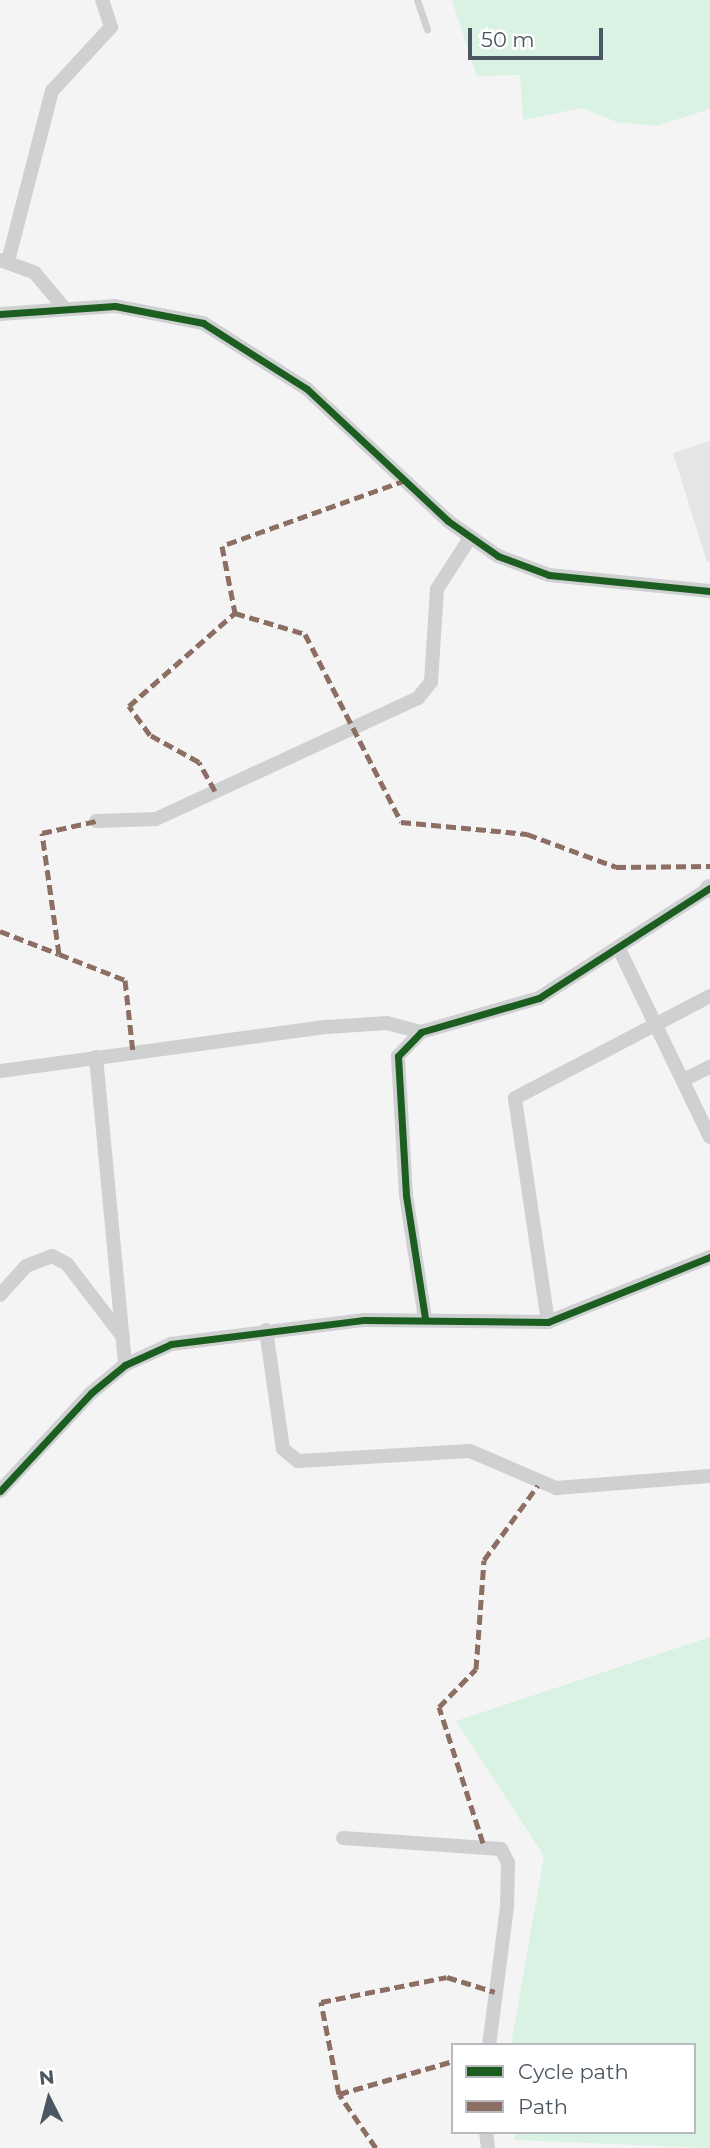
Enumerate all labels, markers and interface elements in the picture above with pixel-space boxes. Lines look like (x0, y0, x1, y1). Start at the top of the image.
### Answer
scale bar (472, 14, 607, 58)
text: 50 m (481, 27, 535, 52)
legend (451, 2043, 696, 2134)
text: Cycle path (518, 2059, 629, 2084)
north arrow (14, 2064, 84, 2134)
text: N (38, 2065, 56, 2090)
text: Path (518, 2094, 568, 2119)

